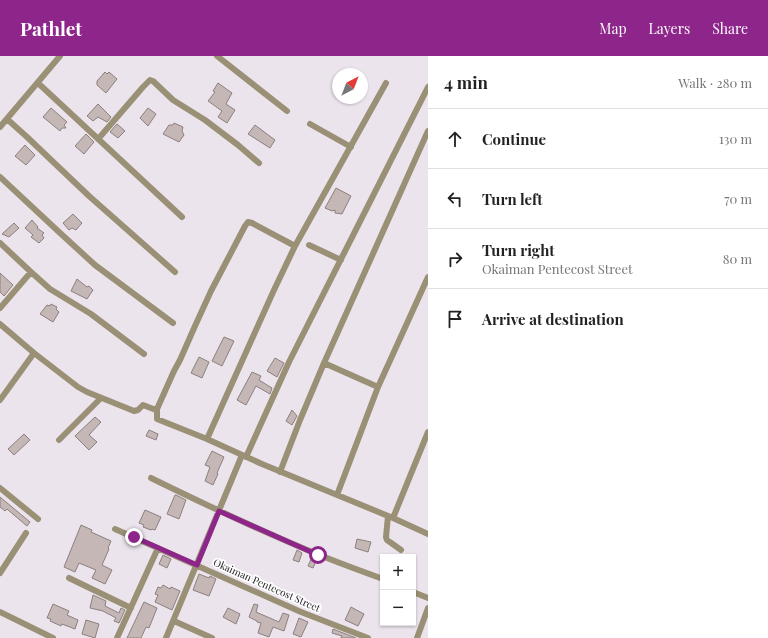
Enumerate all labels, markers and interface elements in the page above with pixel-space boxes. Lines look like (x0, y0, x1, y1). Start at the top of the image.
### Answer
text: Pathlet (20, 15, 82, 41)
text: Map (599, 19, 627, 38)
text: Layers (649, 19, 690, 38)
text: Share (712, 19, 748, 38)
north arrow (332, 68, 368, 104)
text: 4 min (444, 71, 488, 93)
text: Walk · 280 m (678, 74, 752, 91)
icon: ahead (444, 128, 466, 150)
text: Continue (482, 129, 546, 149)
text: 130 m (719, 130, 752, 147)
icon: left (444, 188, 466, 210)
text: Turn left (482, 189, 543, 209)
text: 70 m (724, 190, 752, 207)
text: Turn right (482, 240, 555, 260)
icon: right (444, 248, 466, 270)
text: 80 m (723, 250, 752, 267)
text: Okaiman Pentecost Street (482, 260, 633, 277)
icon: arrive (444, 308, 466, 330)
text: Arrive at destination (482, 309, 624, 329)
route end (125, 528, 143, 546)
route start (309, 546, 327, 564)
map controls (380, 554, 416, 626)
button: + (380, 554, 416, 590)
street label: Okaiman Pentecost Street (211, 555, 323, 615)
button: − (380, 590, 416, 626)

